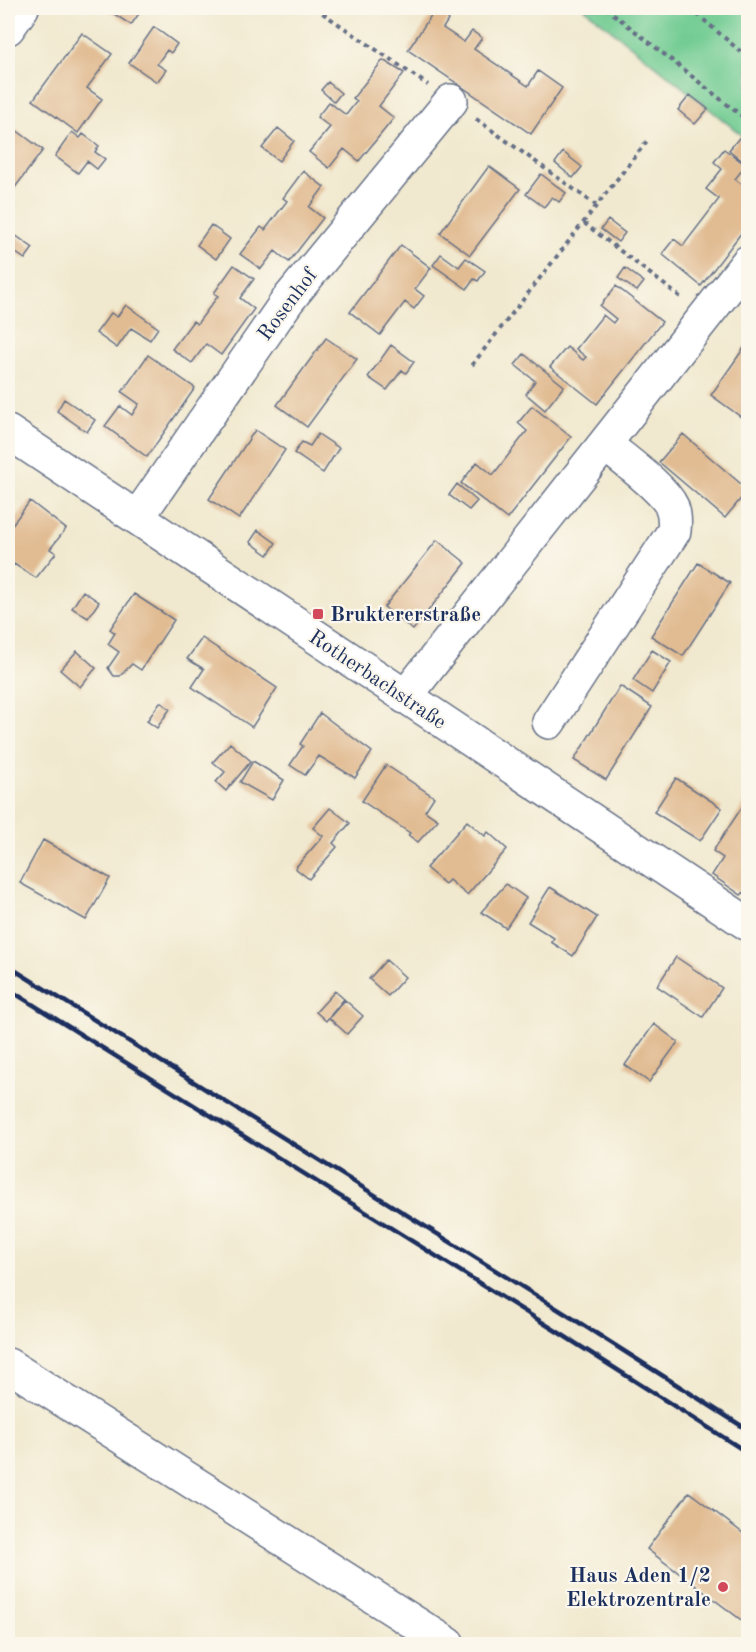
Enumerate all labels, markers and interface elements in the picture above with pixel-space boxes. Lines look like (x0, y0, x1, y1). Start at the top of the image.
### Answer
street label: Rosenhof (254, 264, 323, 345)
place label: Bruktererstraße (330, 605, 481, 626)
marker: Bruktererstraße (311, 607, 325, 621)
street label: Rotherbachstraße (305, 627, 450, 734)
place label: Haus Aden 1/2 Elektrozentrale (566, 1566, 711, 1611)
marker: Haus Aden 1/2 Elektrozentrale (716, 1580, 730, 1594)

